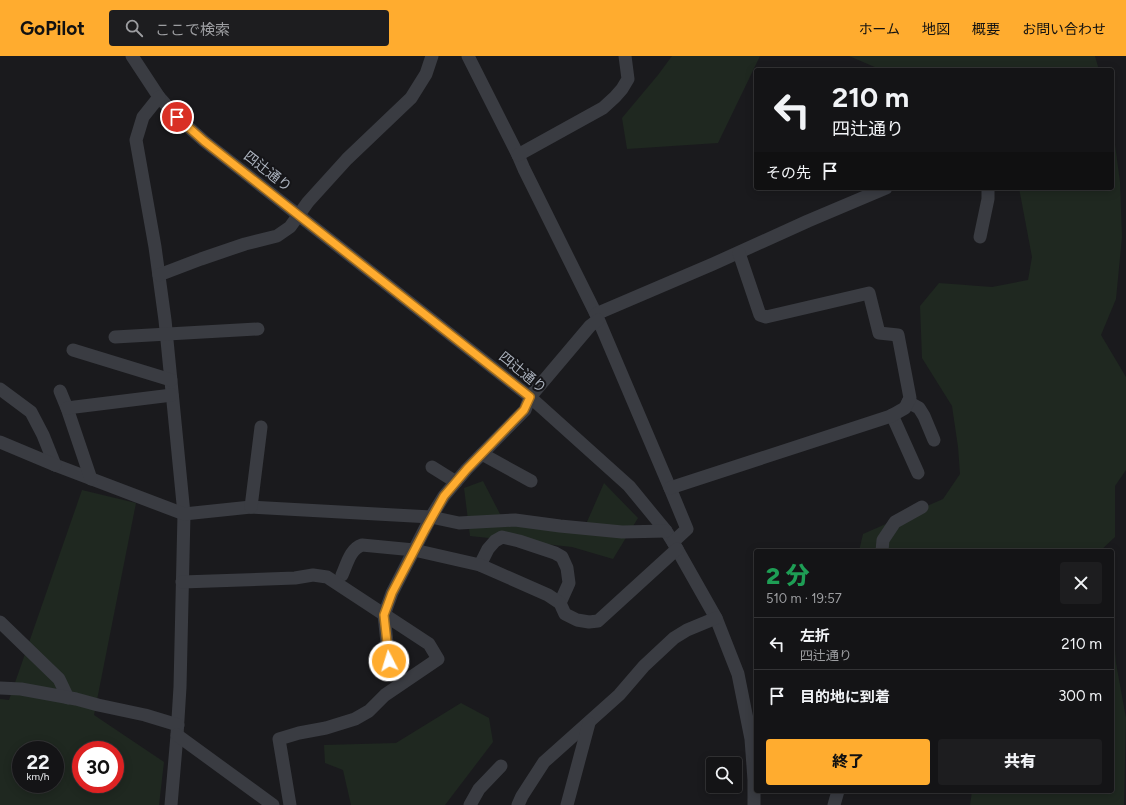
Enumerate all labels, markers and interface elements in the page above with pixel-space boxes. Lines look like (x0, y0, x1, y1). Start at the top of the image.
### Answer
search box (109, 10, 389, 46)
text: GoPilot (20, 17, 85, 40)
icon: search (123, 17, 145, 39)
text: ここで検索 (155, 21, 230, 39)
text: ホーム (858, 21, 900, 38)
text: 地図 (922, 21, 950, 38)
text: 概要 (972, 21, 1000, 38)
text: お問い合わせ (1022, 21, 1106, 38)
text: 210 m (832, 80, 909, 114)
icon: left (766, 84, 818, 136)
pin (160, 100, 194, 134)
icon: arrive (166, 106, 188, 128)
text: 四辻通り (832, 118, 904, 140)
street label: 四辻通り (240, 147, 295, 195)
icon: arrive (819, 160, 841, 182)
text: その先 (766, 164, 811, 182)
street label: 四辻通り (496, 348, 550, 397)
text: 2 分 (766, 561, 810, 590)
button: close (1060, 562, 1102, 604)
text: 510 m · 19:57 (766, 591, 842, 606)
text: 左折 (800, 627, 830, 645)
icon: left (766, 633, 788, 655)
text: 210 m (1061, 635, 1102, 653)
position arrow (368, 640, 410, 682)
text: 四辻通り (800, 648, 852, 663)
icon: arrive (766, 685, 788, 707)
text: 300 m (1058, 687, 1102, 705)
text: 目的地に到着 (800, 688, 890, 706)
button: 終了 (766, 739, 930, 785)
button: 共有 (938, 739, 1102, 785)
speed limit sign: 30 (72, 741, 124, 793)
text: 22 (26, 750, 50, 774)
map controls (706, 757, 742, 793)
button: search (706, 757, 742, 793)
text: km/h (27, 770, 49, 783)

